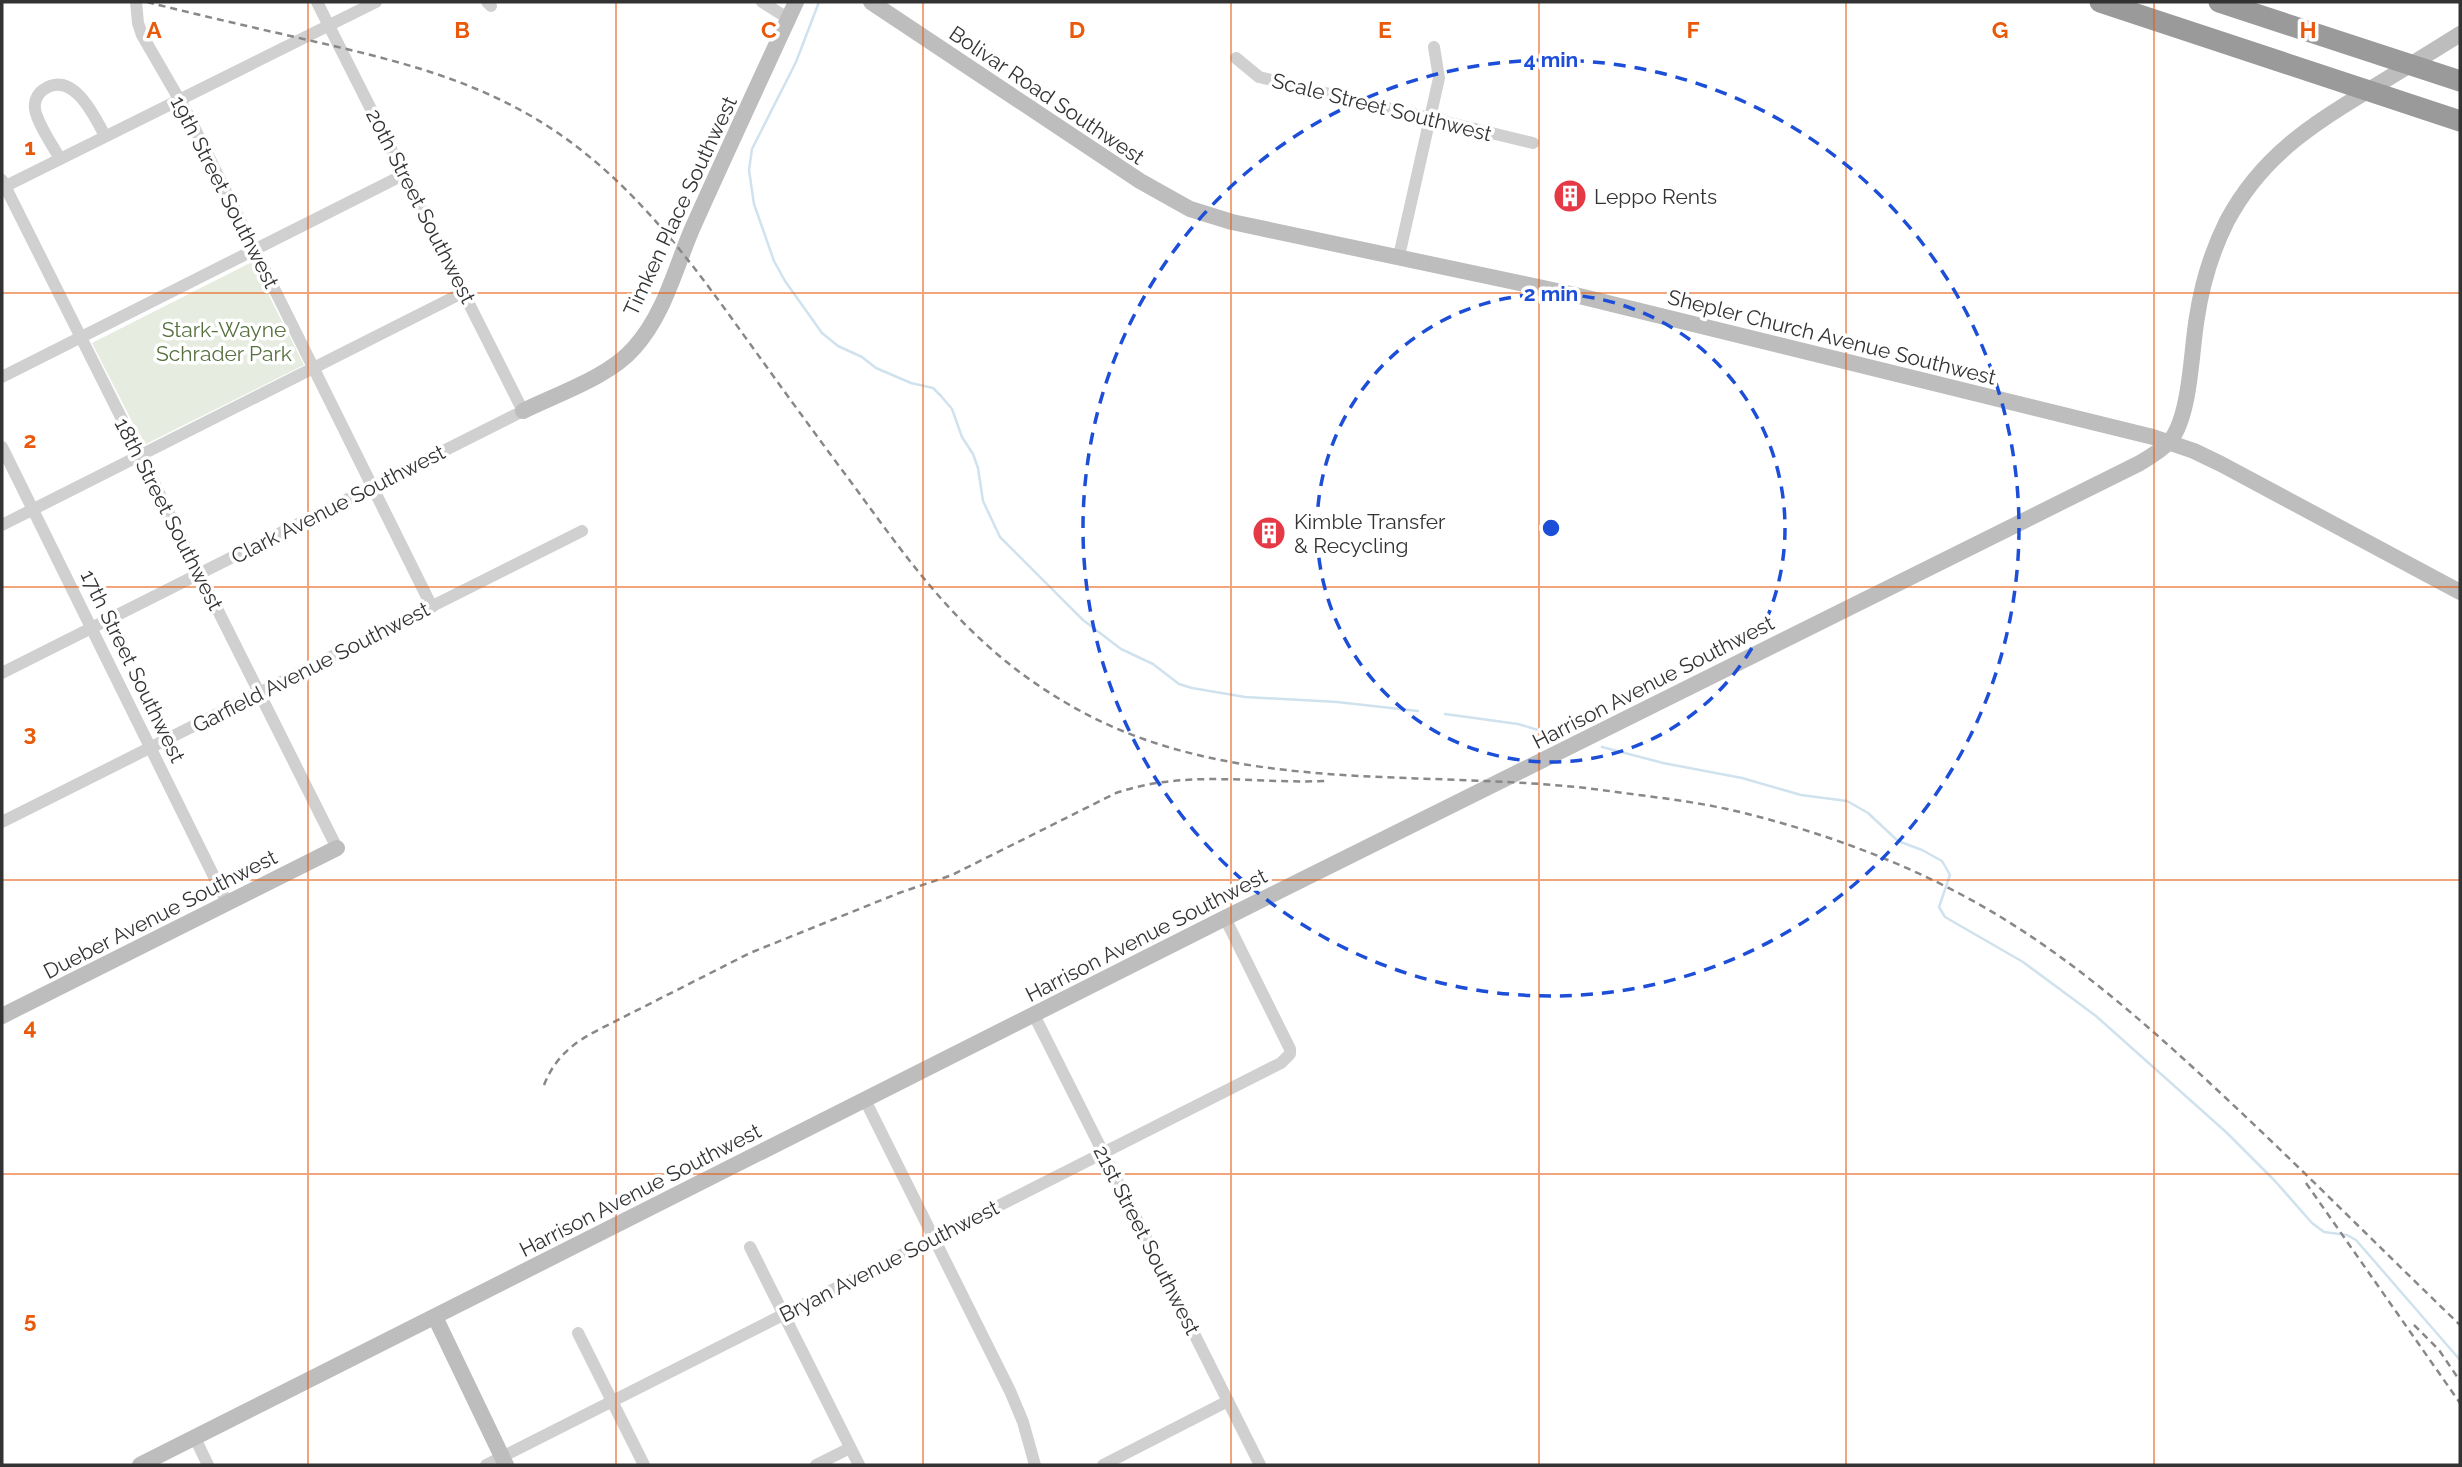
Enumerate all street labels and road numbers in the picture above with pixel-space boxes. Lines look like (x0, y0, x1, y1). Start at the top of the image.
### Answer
street label: Bolivar Road Southwest (945, 20, 1149, 170)
street label: Scale Street Southwest (1270, 68, 1494, 146)
street label: 19th Street Southwest (166, 92, 284, 292)
street label: Timken Place Southwest (618, 92, 742, 320)
street label: 20th Street Southwest (361, 105, 481, 307)
street label: Shepler Church Avenue Southwest (1665, 284, 1999, 390)
street label: 18th Street Southwest (110, 414, 228, 614)
street label: Clark Avenue Southwest (227, 439, 449, 569)
street label: 17th Street Southwest (75, 566, 191, 766)
street label: Garfield Avenue Southwest (188, 596, 434, 738)
street label: Harrison Avenue Southwest (1528, 610, 1778, 754)
street label: Dueber Avenue Southwest (39, 844, 281, 984)
street label: Harrison Avenue Southwest (1021, 863, 1271, 1007)
street label: Harrison Avenue Southwest (515, 1118, 765, 1262)
street label: 21st Street Southwest (1088, 1141, 1206, 1339)
street label: Bryan Avenue Southwest (775, 1195, 1003, 1327)

